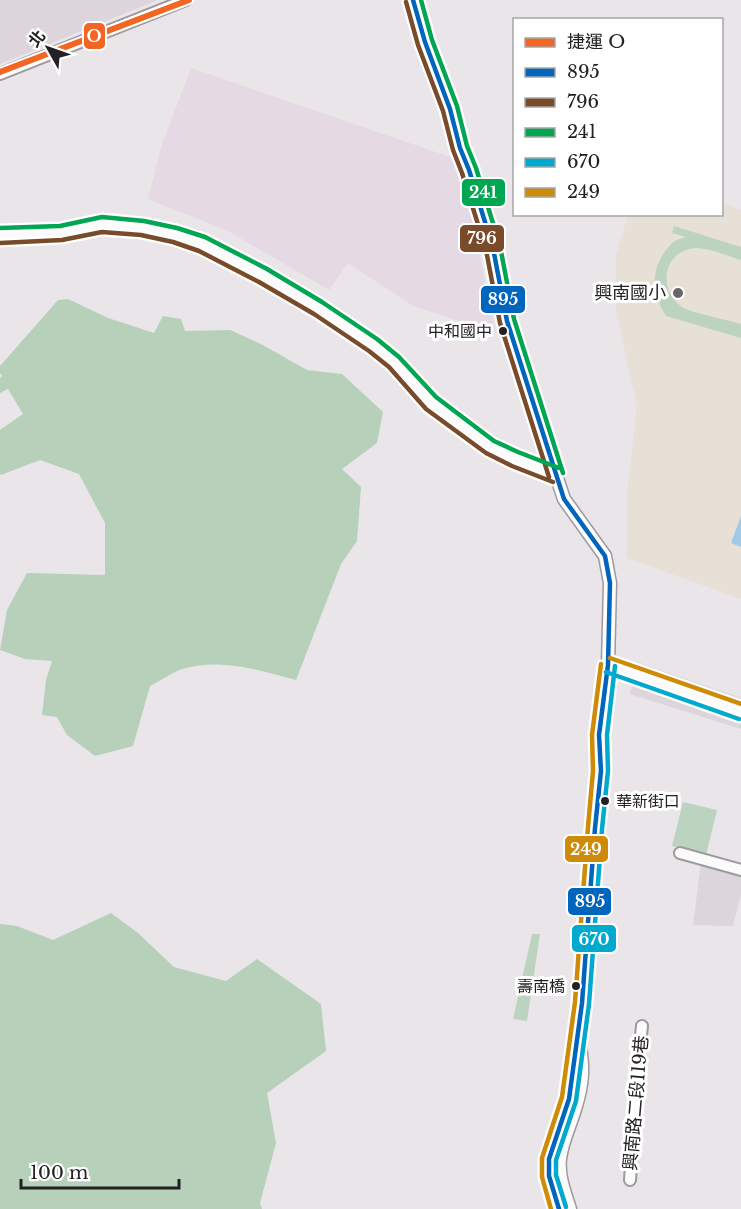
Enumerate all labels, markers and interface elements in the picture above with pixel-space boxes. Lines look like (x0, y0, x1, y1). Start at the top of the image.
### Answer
north arrow (18, 18, 78, 78)
legend (513, 18, 723, 216)
line badge: O (83, 22, 106, 50)
text: 北 (24, 26, 49, 51)
text: O (86, 26, 102, 46)
text: 捷運 O (567, 31, 625, 53)
text: 895 (567, 61, 600, 83)
text: 796 (567, 91, 599, 113)
text: 241 (567, 121, 597, 143)
text: 670 (567, 151, 600, 173)
line badge: 241 (461, 178, 506, 207)
text: 249 (567, 181, 600, 203)
text: 241 (469, 182, 497, 202)
line badge: 796 (459, 224, 505, 253)
text: 796 (467, 228, 497, 248)
place label: 興南國小 (594, 282, 666, 304)
line badge: 895 (480, 285, 526, 314)
marker: 興南國小 (671, 286, 685, 300)
text: 895 (488, 289, 518, 309)
place label: 中和國中 (428, 321, 492, 341)
marker: 中和國中 (497, 325, 509, 337)
place label: 華新街口 (616, 791, 680, 811)
marker: 華新街口 (599, 795, 611, 807)
line badge: 249 (564, 835, 609, 863)
text: 249 (570, 839, 602, 859)
line badge: 895 (567, 887, 612, 916)
text: 895 (575, 891, 605, 911)
line badge: 670 (571, 924, 617, 953)
text: 670 (578, 929, 610, 949)
place label: 壽南橋 (517, 976, 565, 996)
marker: 壽南橋 (570, 980, 582, 992)
street label: 興南路二段119巷 (619, 1034, 653, 1172)
scale bar (21, 1152, 178, 1190)
text: 100 m (30, 1162, 88, 1184)

